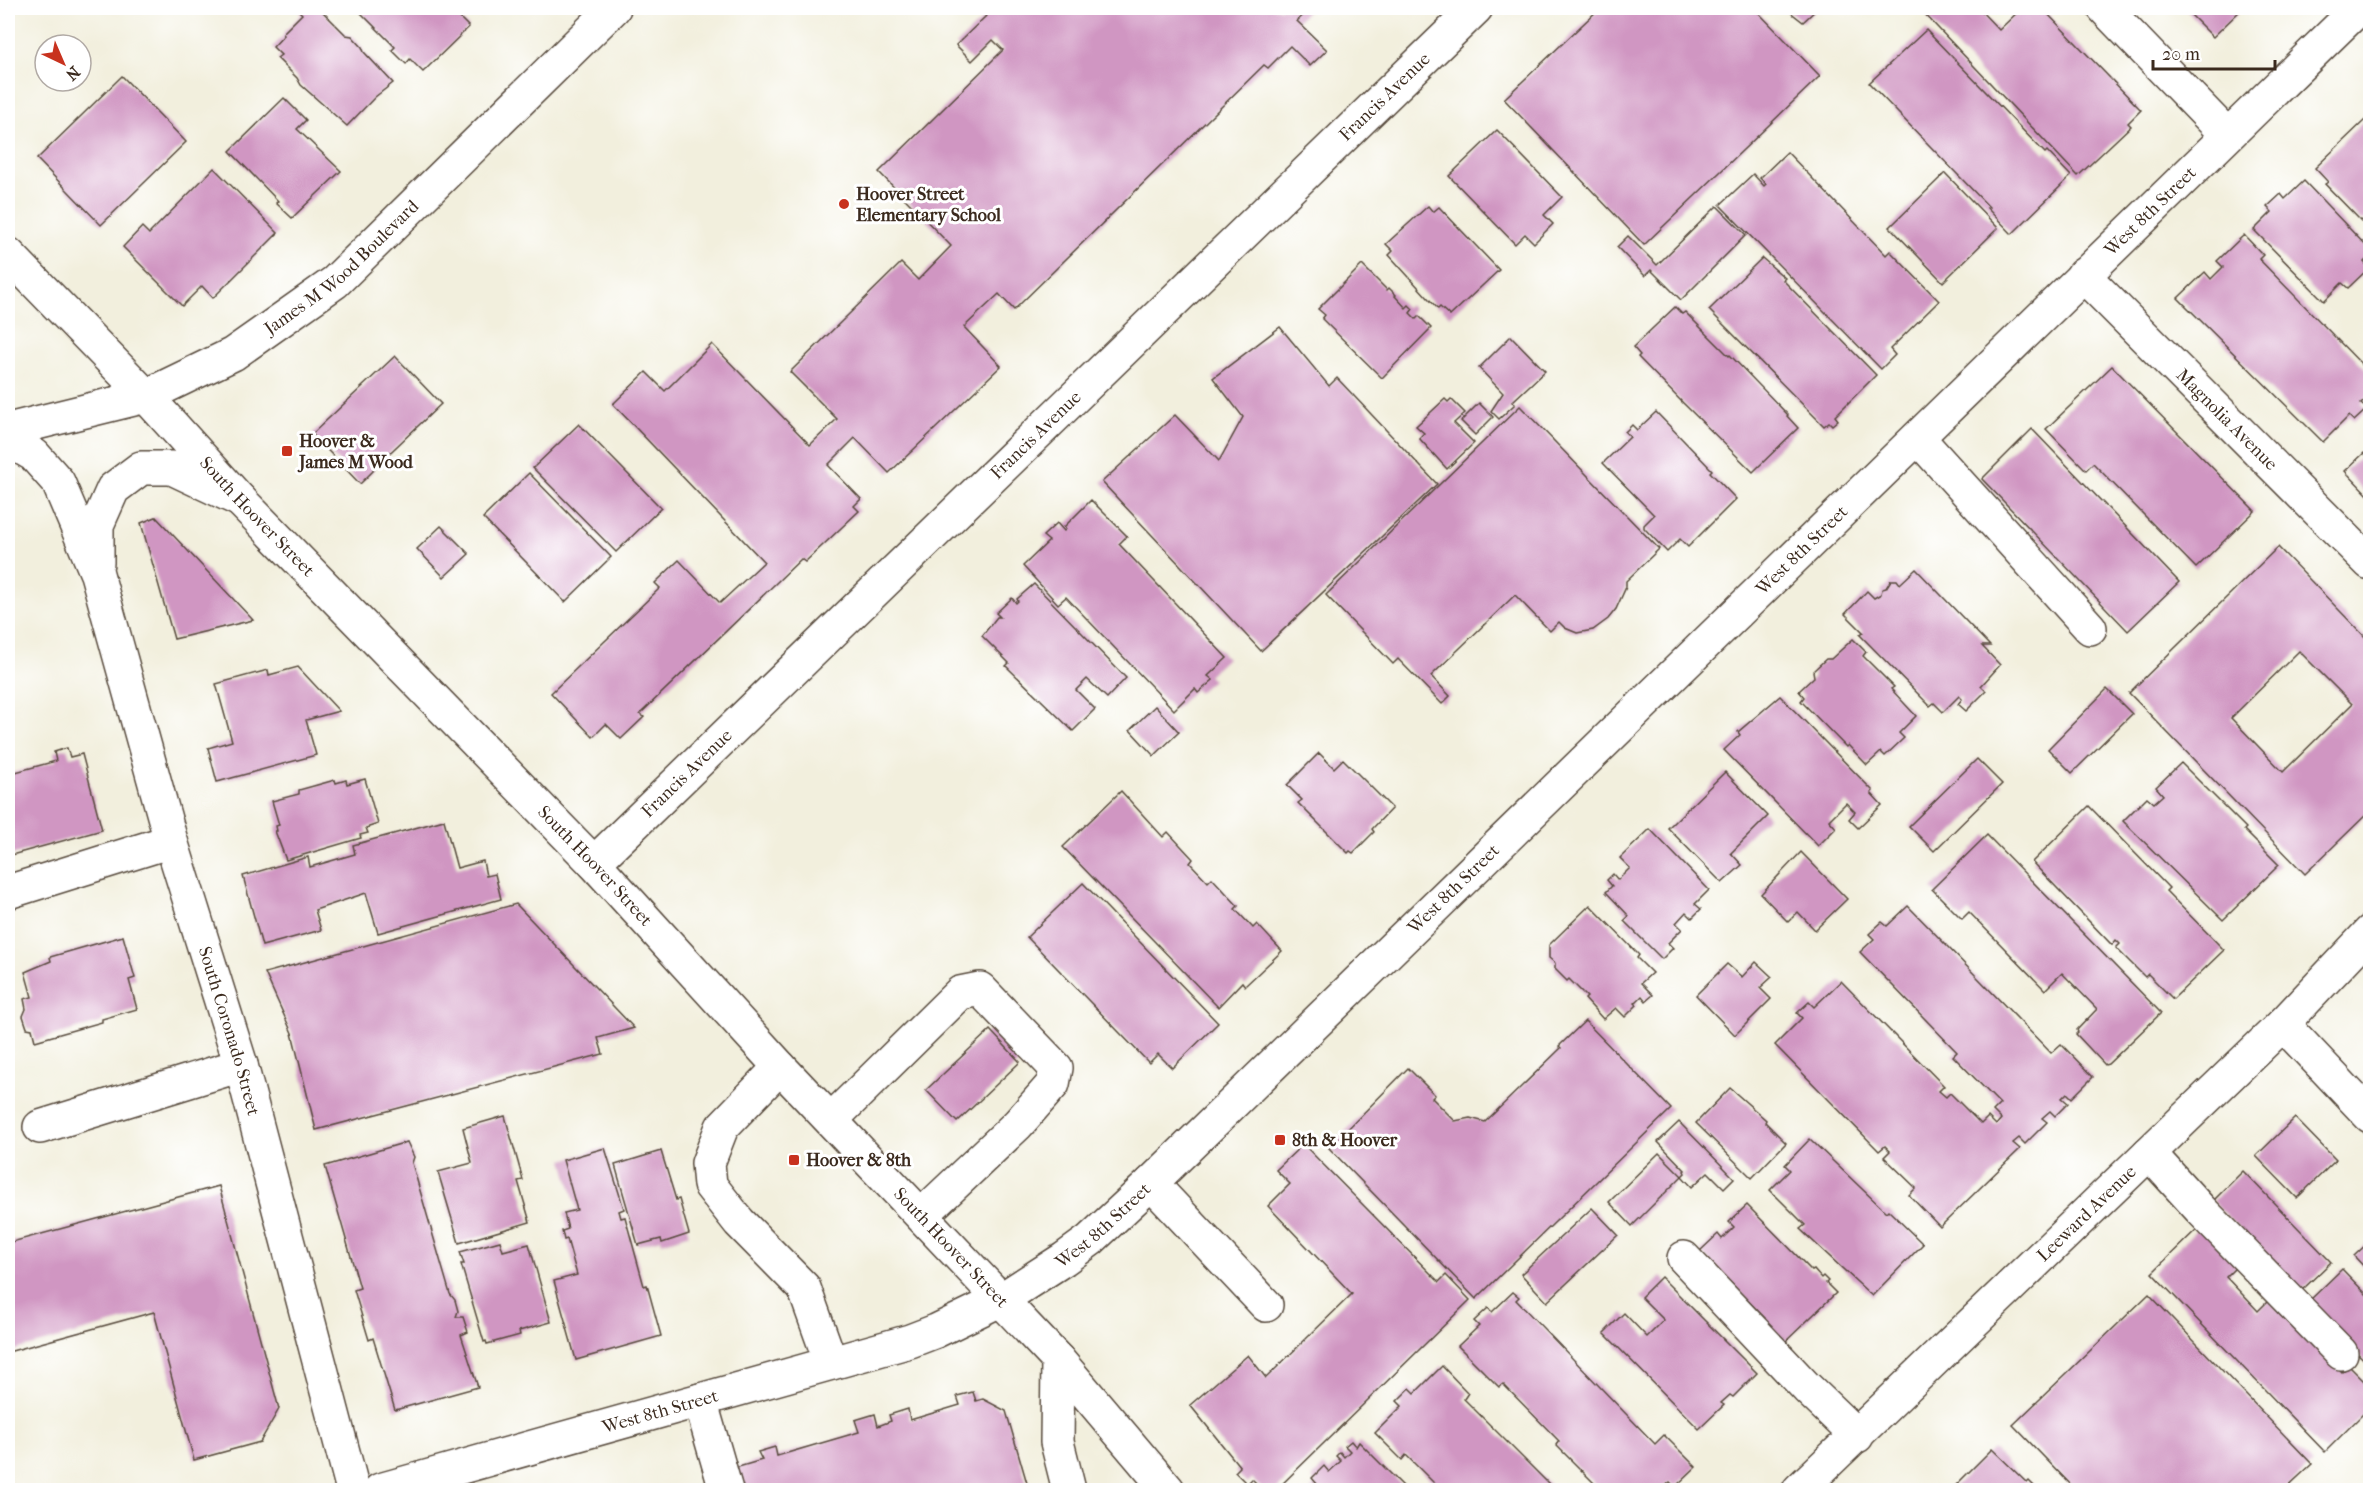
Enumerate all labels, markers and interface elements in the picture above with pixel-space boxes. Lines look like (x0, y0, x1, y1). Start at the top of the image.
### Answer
north arrow (33, 33, 93, 93)
scale bar (2153, 33, 2274, 71)
text: 20 m (2162, 44, 2200, 65)
street label: Francis Avenue (1335, 48, 1435, 146)
text: N (61, 62, 84, 85)
street label: West 8th Street (2100, 162, 2201, 261)
place label: Hoover Street Elementary School (856, 184, 1002, 226)
street label: James M Wood Boulevard (259, 196, 423, 341)
marker: Hoover Street Elementary School (837, 197, 851, 211)
street label: Magnolia Avenue (2172, 365, 2282, 475)
street label: Francis Avenue (986, 387, 1086, 484)
place label: Hoover & James M Wood (297, 431, 414, 473)
marker: Hoover & James M Wood (280, 444, 294, 458)
street label: South Hoover Street (195, 453, 319, 581)
street label: West 8th Street (1751, 501, 1853, 600)
street label: Francis Avenue (637, 725, 737, 822)
street label: South Hoover Street (533, 802, 657, 931)
street label: West 8th Street (1403, 840, 1504, 939)
street label: South Coronado Street (194, 944, 264, 1119)
place label: 8th & Hoover (1292, 1130, 1398, 1151)
marker: 8th & Hoover (1273, 1133, 1287, 1147)
place label: Hoover & 8th (806, 1150, 912, 1171)
marker: Hoover & 8th (787, 1153, 801, 1167)
street label: Leeward Avenue (2033, 1161, 2141, 1266)
street label: West 8th Street (1051, 1178, 1156, 1273)
street label: South Hoover Street (889, 1183, 1013, 1313)
street label: West 8th Street (599, 1385, 721, 1438)

